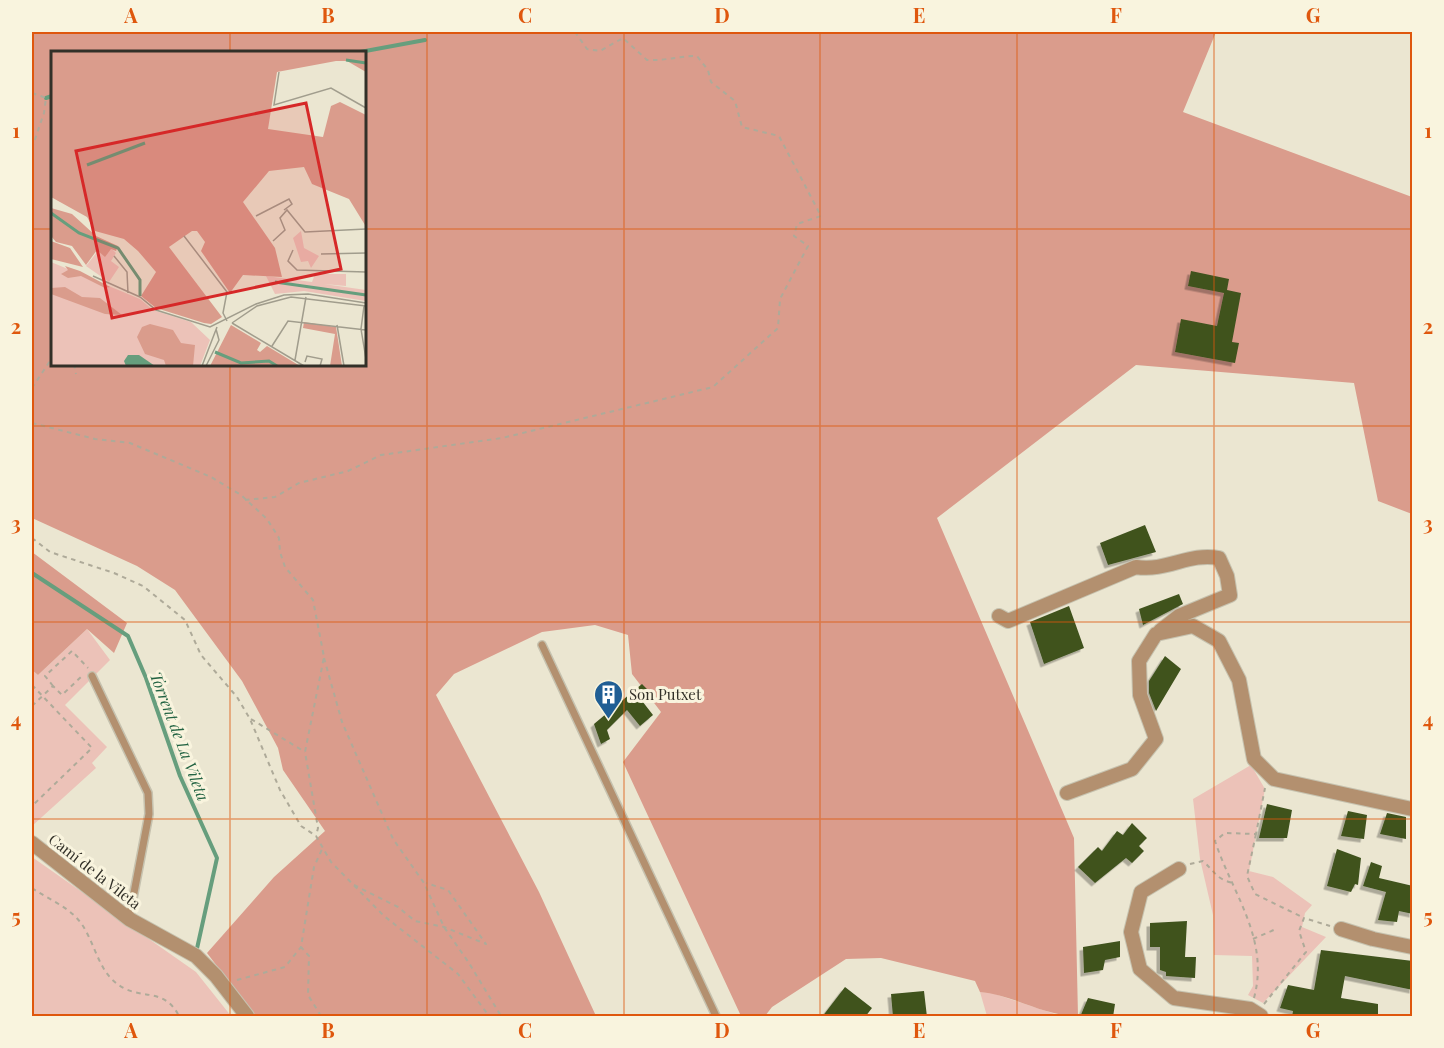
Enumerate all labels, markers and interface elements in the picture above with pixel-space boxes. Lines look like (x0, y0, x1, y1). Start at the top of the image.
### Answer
text: A (123, 1, 138, 28)
text: B (321, 1, 335, 28)
text: C (518, 1, 532, 28)
text: D (714, 1, 730, 28)
text: E (913, 1, 925, 28)
text: F (1110, 1, 1122, 28)
text: G (1306, 1, 1321, 28)
inset map (51, 51, 366, 366)
text: 1 (12, 116, 20, 143)
text: 1 (1424, 116, 1432, 143)
text: 2 (11, 312, 21, 339)
text: 2 (1423, 312, 1433, 339)
text: 3 (11, 509, 21, 536)
text: 3 (1423, 509, 1433, 536)
water label: Torrent de La Vileta (146, 668, 214, 804)
building icon: Son Putxet (592, 678, 624, 720)
place label: Son Putxet (629, 684, 702, 704)
text: 4 (11, 705, 21, 732)
text: 4 (1423, 705, 1433, 732)
street label: Camí de la Vileta (45, 829, 146, 914)
text: 5 (11, 902, 21, 929)
text: 5 (1423, 902, 1433, 929)
text: A (123, 1016, 138, 1043)
text: B (321, 1016, 335, 1043)
text: C (518, 1016, 532, 1043)
text: D (714, 1016, 730, 1043)
text: E (913, 1016, 925, 1043)
text: F (1110, 1016, 1122, 1043)
text: G (1306, 1016, 1321, 1043)

